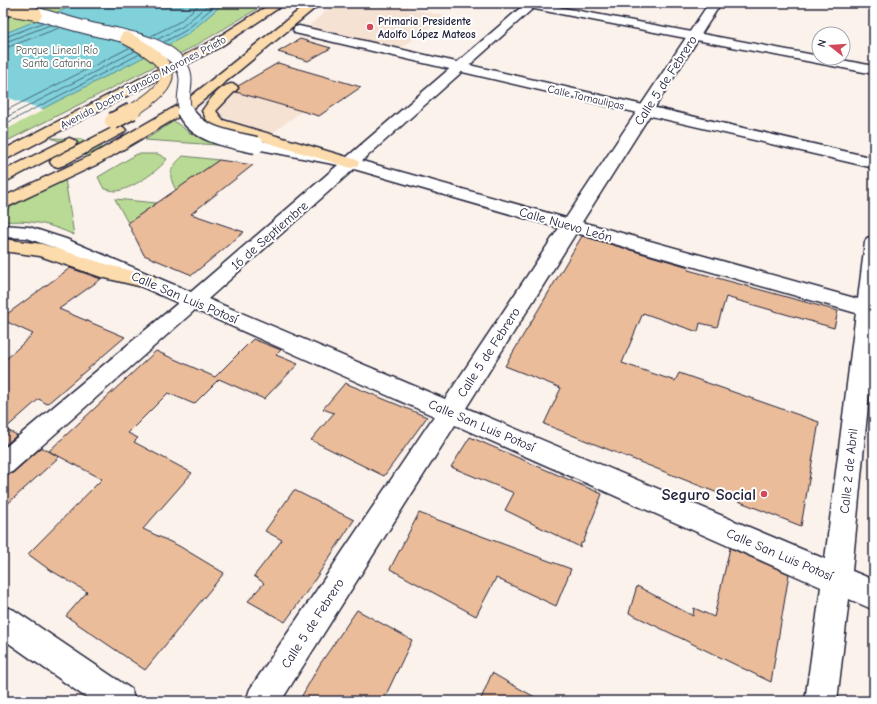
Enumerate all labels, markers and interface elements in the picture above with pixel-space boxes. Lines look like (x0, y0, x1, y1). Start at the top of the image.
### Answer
place label: Primaria Presidente Adolfo López Mateos (378, 15, 476, 41)
marker: Primaria Presidente Adolfo López Mateos (365, 22, 375, 32)
north arrow (811, 26, 851, 66)
street label: Avenida Doctor Ignacio Morones Prieto (58, 33, 229, 132)
street label: Calle 5 de Febrero (631, 33, 700, 128)
text: N (815, 38, 829, 49)
park label: Parque Lineal Río Santa Catarina (16, 44, 98, 70)
street label: Calle Tamaulipas (546, 82, 626, 113)
street label: 16 de Septiembre (228, 198, 311, 273)
street label: Calle Nuevo León (518, 204, 614, 245)
street label: Calle San Luis Potosí (129, 268, 241, 327)
street label: Calle 5 de Febrero (454, 305, 523, 400)
street label: Calle San Luis Potosí (426, 396, 538, 455)
street label: Calle 2 de Abril (837, 428, 860, 514)
place label: Seguro Social (662, 486, 756, 504)
marker: Seguro Social (759, 489, 769, 499)
street label: Calle San Luis Potosí (724, 525, 836, 584)
street label: Calle 5 de Febrero (278, 576, 347, 671)

